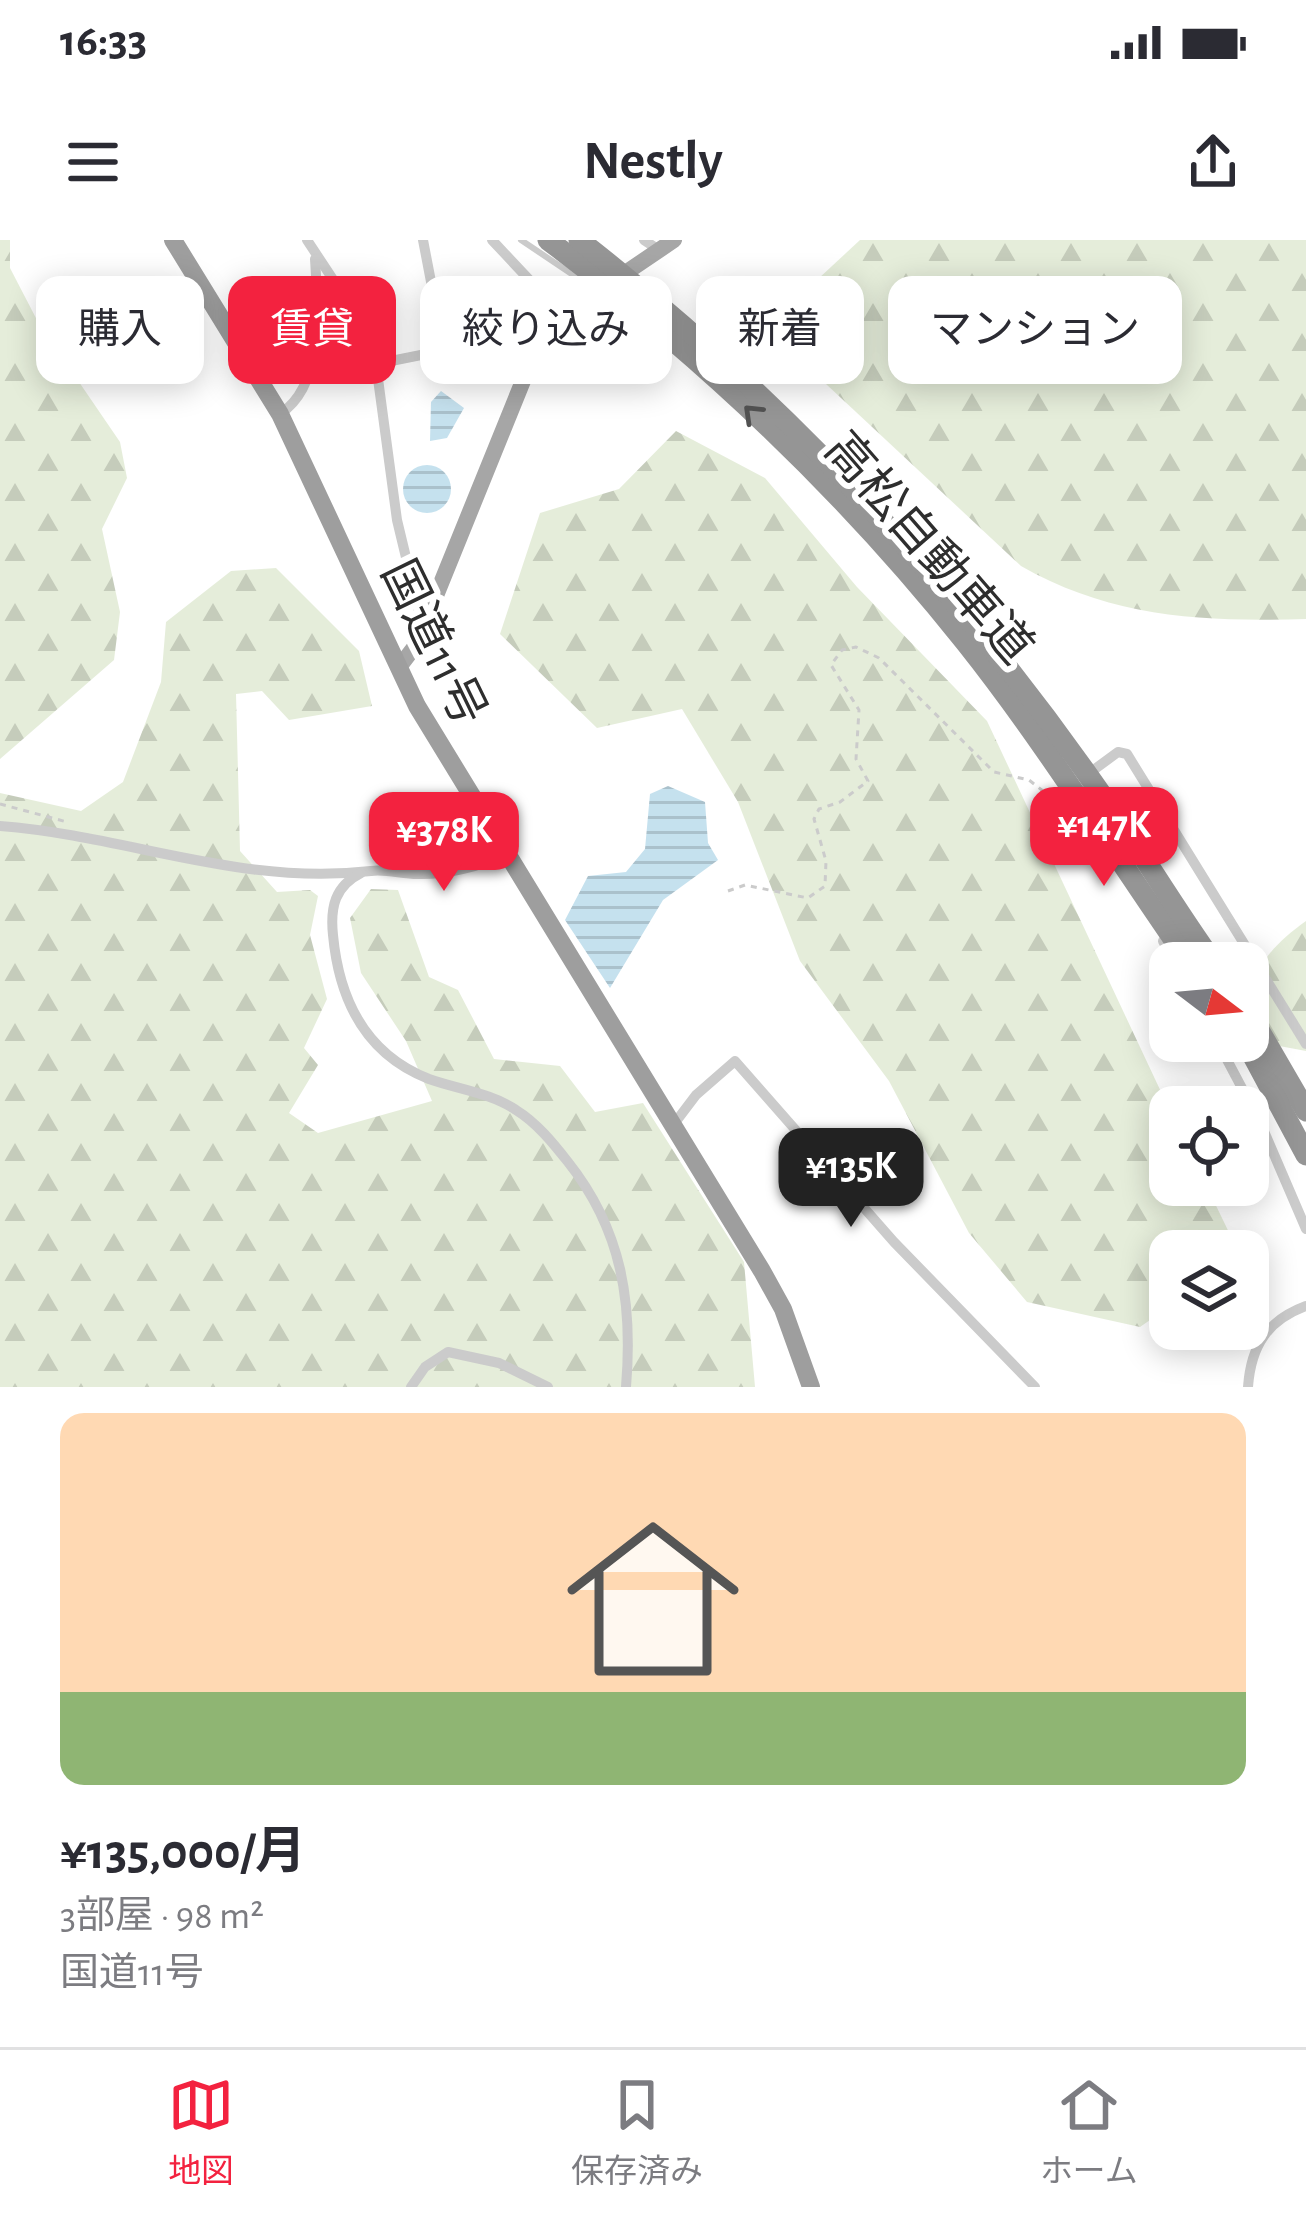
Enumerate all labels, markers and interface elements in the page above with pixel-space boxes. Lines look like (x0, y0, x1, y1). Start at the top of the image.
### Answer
text: 16:33 (60, 19, 147, 64)
icon: menu (60, 129, 126, 195)
icon: share (1180, 129, 1246, 195)
text: Nestly (583, 135, 723, 189)
chip: 購入 (36, 276, 204, 384)
chip: 賃貸 (228, 276, 396, 384)
chip: 絞り込み (420, 276, 672, 384)
chip: 新着 (696, 276, 864, 384)
chip: マンション (888, 276, 1182, 384)
one-way arrow (744, 406, 766, 428)
street label: 高松自動車道 (815, 423, 1043, 673)
street label: 国道11号 (372, 552, 495, 733)
pin: ¥147K (1020, 787, 1188, 889)
pin: ¥378K (360, 792, 528, 894)
text: ¥147K (1057, 806, 1151, 845)
text: ¥378K (396, 811, 492, 850)
north arrow (1149, 942, 1269, 1062)
map controls (1149, 942, 1269, 1350)
button: locate (1149, 1086, 1269, 1206)
pin: ¥135K (767, 1128, 935, 1230)
text: ¥135K (806, 1147, 897, 1186)
button: layers (1149, 1230, 1269, 1350)
icon: home (545, 1491, 761, 1707)
text: ¥135,000/月 (60, 1827, 306, 1878)
text: 3部屋 · 98 m² (60, 1897, 264, 1936)
text: 国道11号 (60, 1954, 204, 1993)
tab: 地図 (168, 2072, 234, 2193)
tab: 保存済み (571, 2072, 703, 2193)
tab: ホーム (1040, 2072, 1138, 2193)

